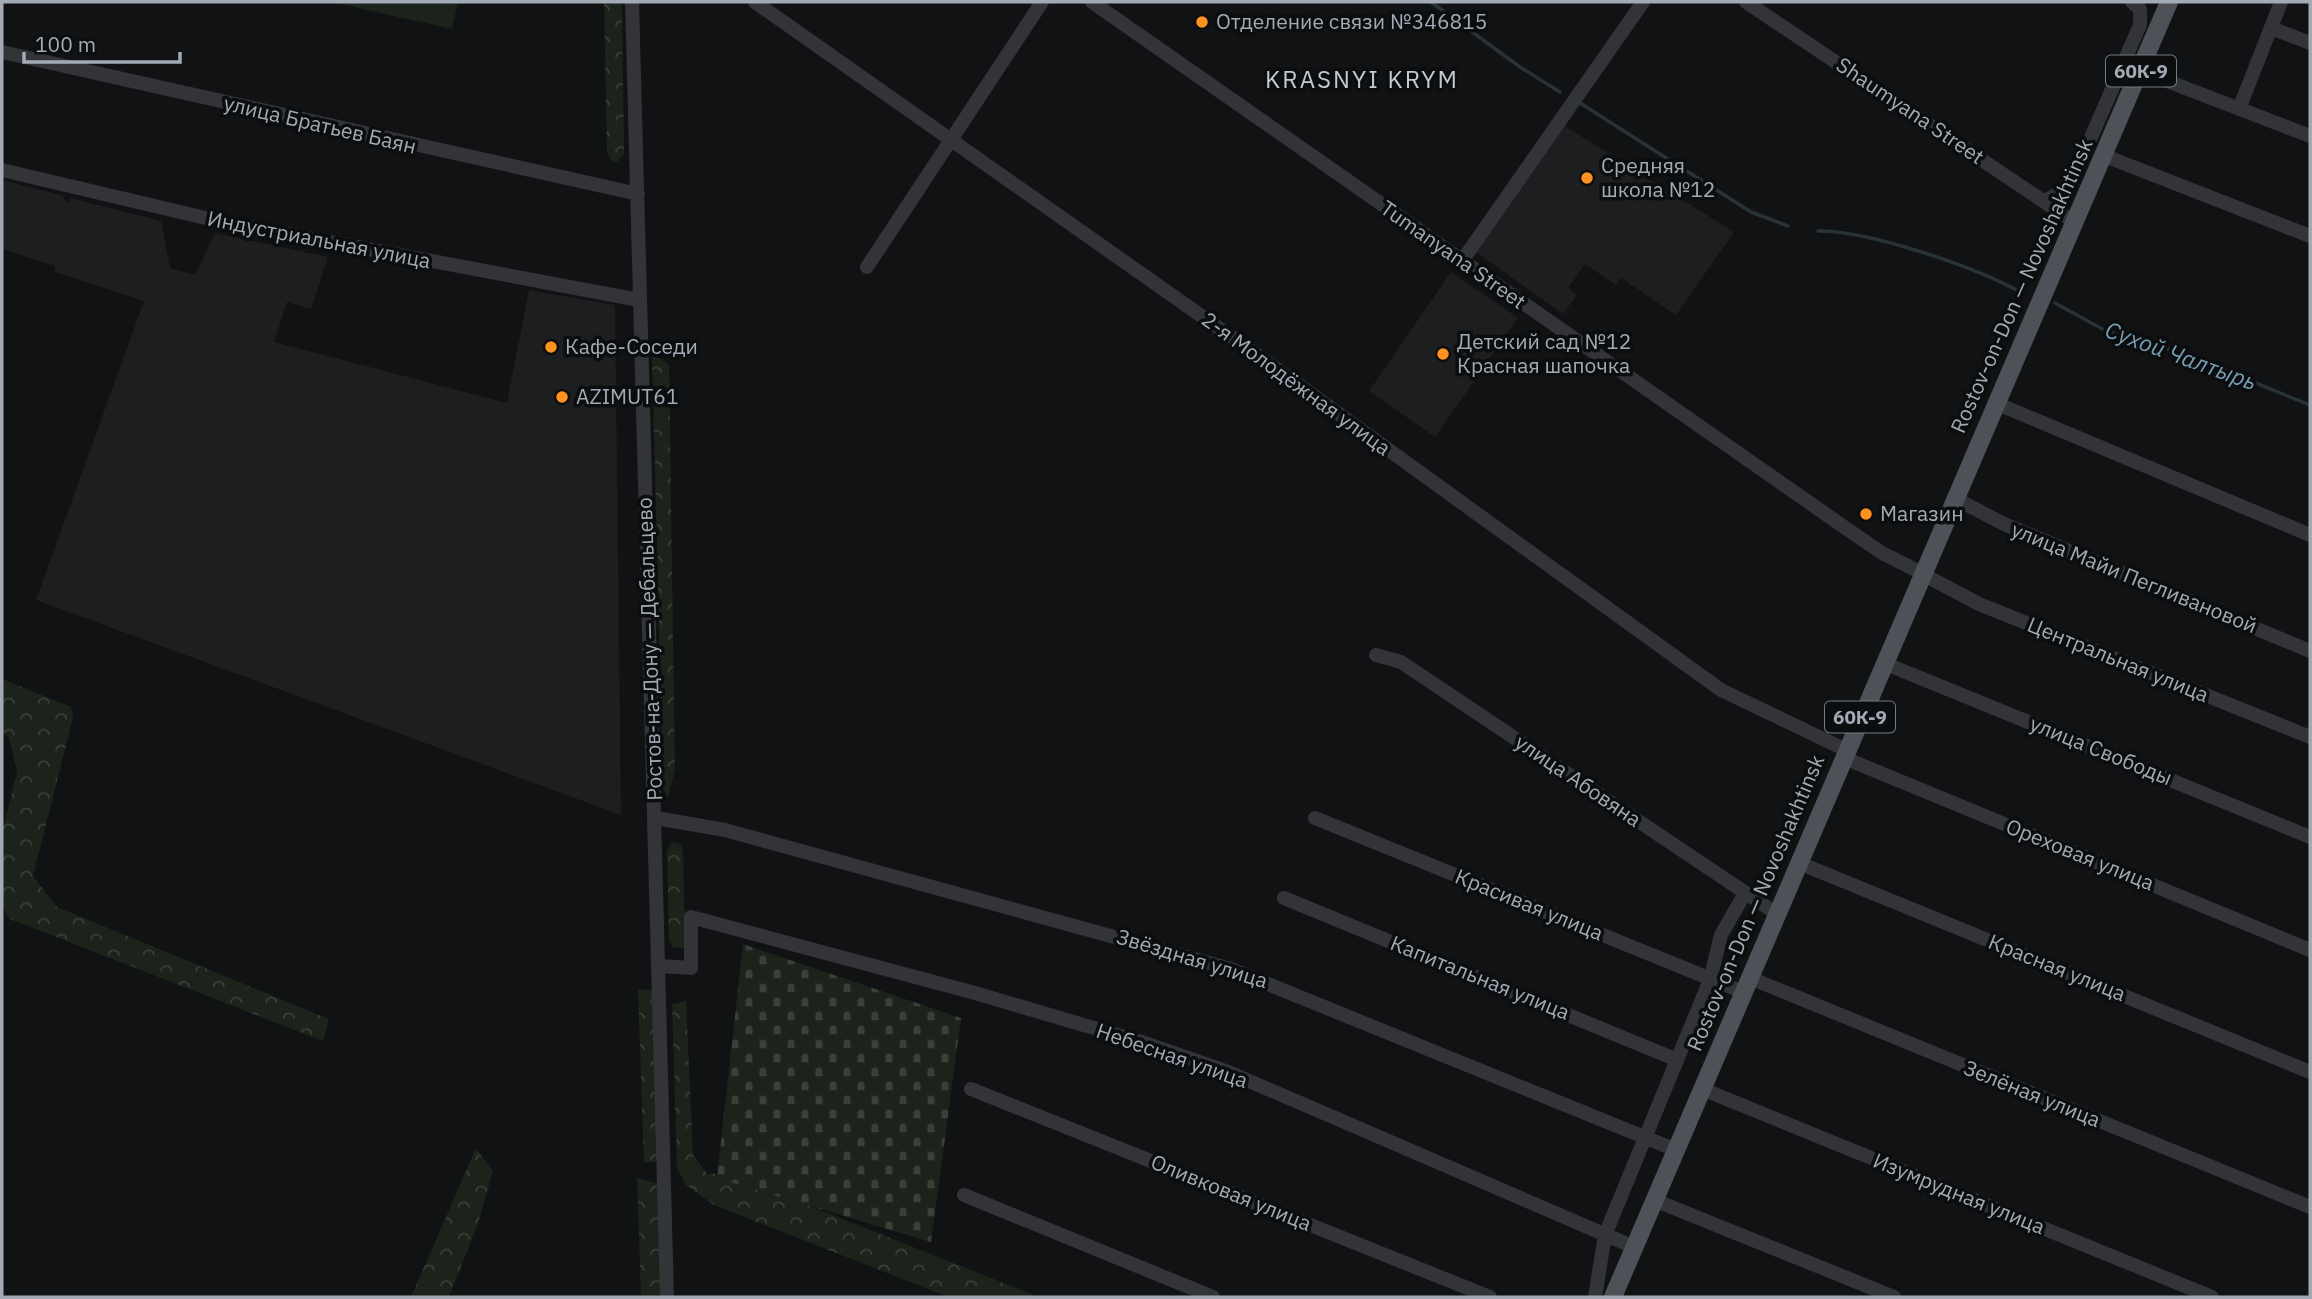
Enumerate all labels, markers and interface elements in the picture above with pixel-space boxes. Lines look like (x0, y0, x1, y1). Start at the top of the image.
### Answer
place label: Отделение связи №346815 (1216, 7, 1487, 35)
marker: Отделение связи №346815 (1194, 14, 1210, 30)
scale bar (24, 21, 180, 65)
text: 100 m (35, 30, 96, 58)
street label: Shaumyana Street (1831, 50, 1990, 170)
road number: 60К-9 (2106, 55, 2176, 86)
district label: KRASNYI KRYM (1265, 63, 1459, 95)
street label: улица Братьев Баян (221, 88, 419, 160)
street label: Rostov-on-Don — Novoshakhtinsk (1943, 134, 2099, 437)
place label: Средняя школа №12 (1601, 151, 1715, 203)
marker: Средняя школа №12 (1579, 170, 1595, 186)
street label: Tumanyana Street (1375, 194, 1532, 315)
street label: Индустриальная улица (205, 204, 433, 274)
street label: 2-я Молодёжная улица (1196, 305, 1397, 461)
water label: Сухой Чалтырь (2102, 314, 2261, 396)
place label: Детский сад №12 Красная шапочка (1457, 327, 1631, 379)
place label: Кафе-Соседи (565, 332, 698, 360)
marker: Кафе-Соседи (543, 339, 559, 355)
marker: Детский сад №12 Красная шапочка (1435, 346, 1451, 362)
place label: AZIMUT61 (576, 382, 679, 410)
marker: AZIMUT61 (554, 389, 570, 405)
street label: Ростов-на-Дону — Дебальцево (630, 497, 668, 801)
place label: Магазин (1880, 499, 1964, 527)
marker: Магазин (1858, 506, 1874, 522)
street label: улица Майи Пегливановой (2007, 515, 2261, 639)
street label: Центральная улица (2024, 610, 2213, 708)
road number: 60К-9 (1825, 702, 1895, 732)
street label: улица Свободы (2026, 709, 2177, 791)
street label: улица Абовяна (1510, 728, 1647, 833)
street label: Rostov-on-Don — Novoshakhtinsk (1680, 750, 1830, 1055)
street label: Ореховая улица (2002, 812, 2159, 897)
street label: Красивая улица (1451, 862, 1608, 947)
street label: Звёздная улица (1113, 922, 1271, 994)
street label: Красная улица (1985, 927, 2130, 1007)
street label: Капитальная улица (1387, 928, 1574, 1026)
street label: Небесная улица (1093, 1016, 1252, 1094)
street label: Зелёная улица (1960, 1053, 2105, 1133)
street label: Изумрудная улица (1869, 1146, 2049, 1240)
street label: Оливковая улица (1147, 1147, 1316, 1237)

